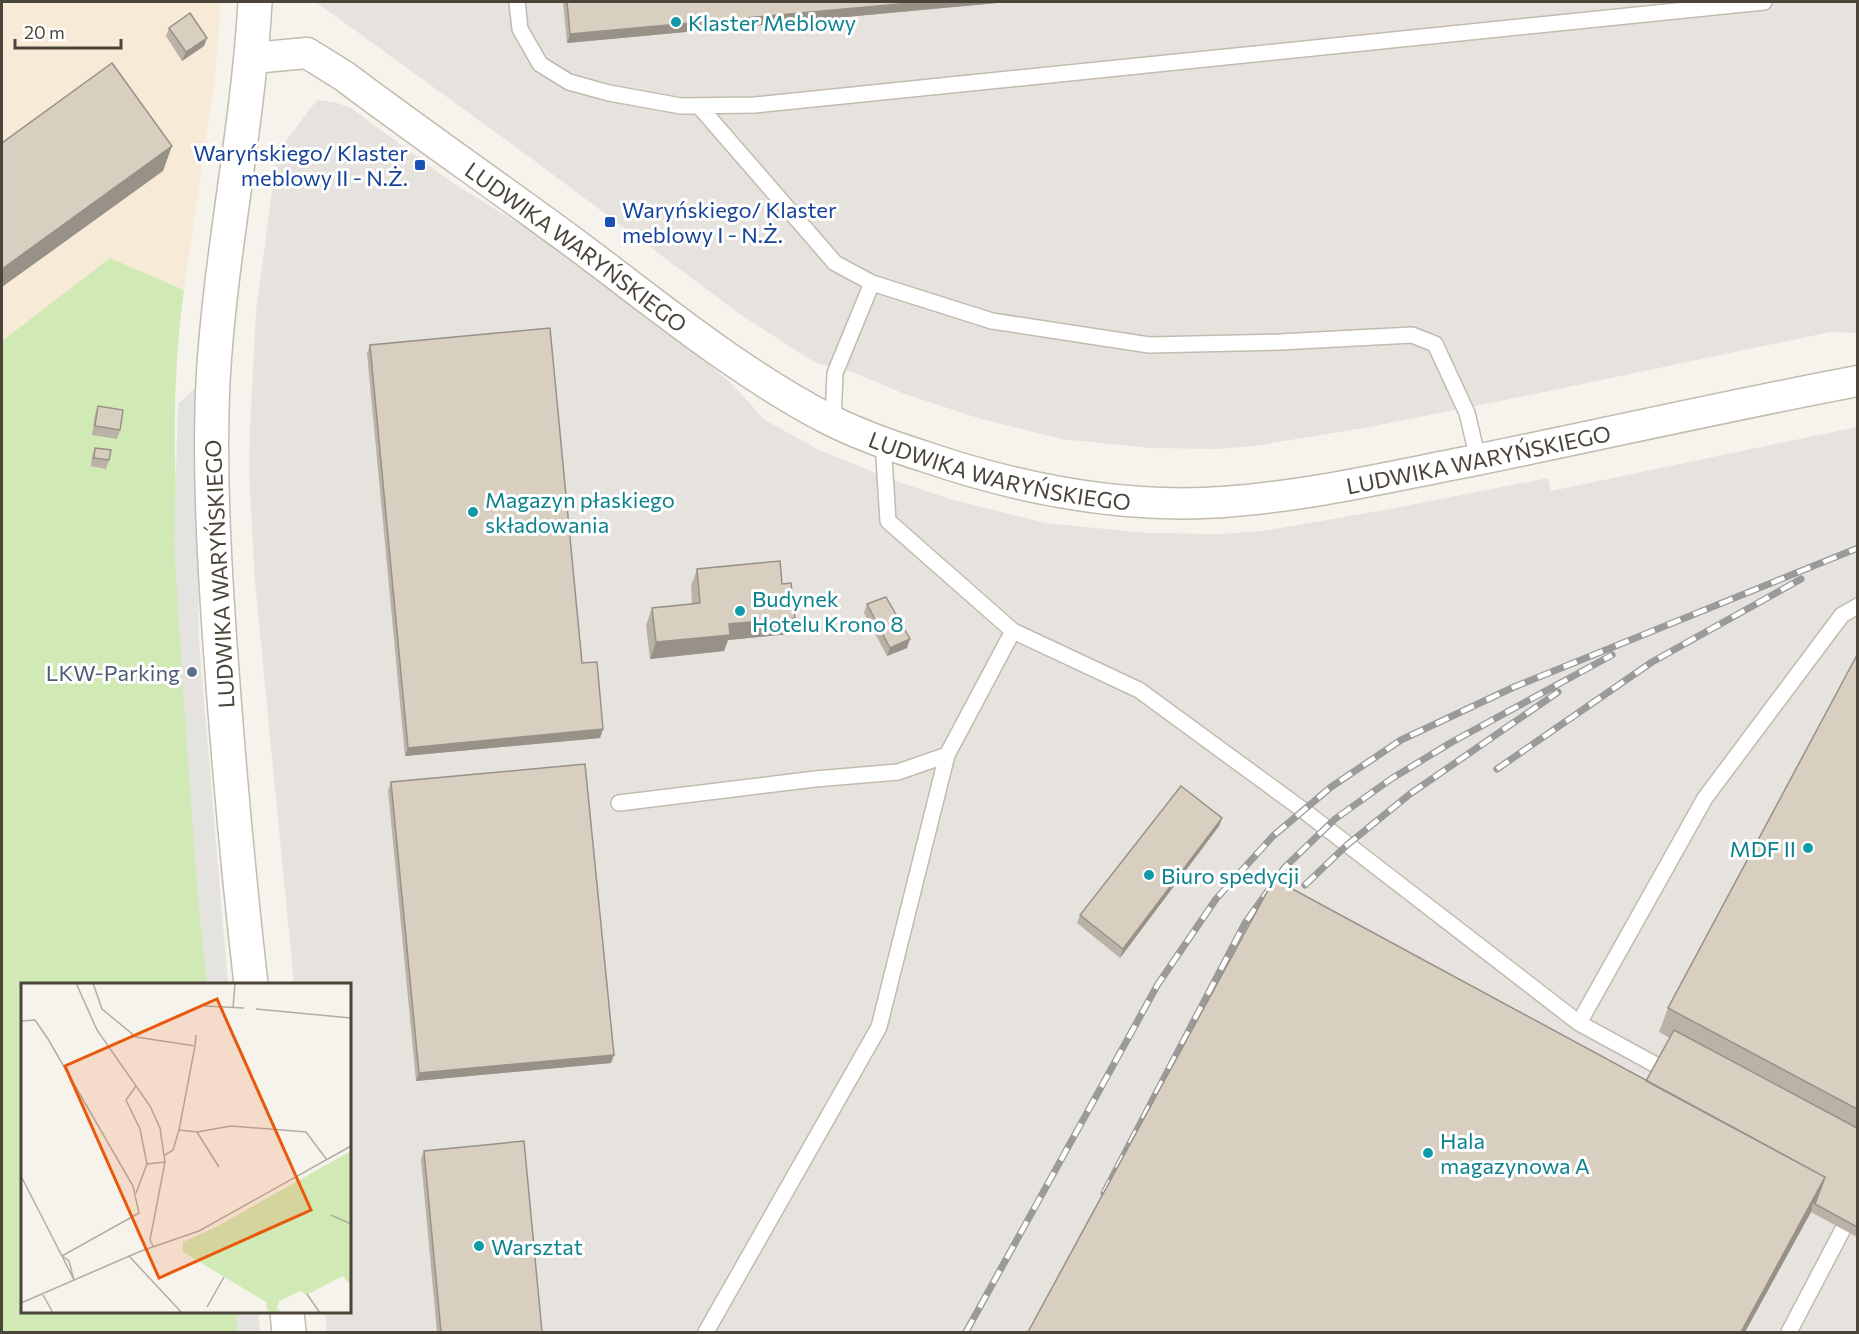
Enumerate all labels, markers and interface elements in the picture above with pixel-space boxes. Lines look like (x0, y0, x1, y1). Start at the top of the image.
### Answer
place label: Klaster Meblowy (688, 9, 856, 36)
scale bar (15, 12, 122, 50)
marker: Klaster Meblowy (669, 15, 683, 29)
text: 20 m (24, 21, 65, 43)
place label: Waryńskiego/ Klaster meblowy II - N.Ż. (193, 139, 408, 191)
street label: LUDWIKA WARYŃSKIEGO (460, 156, 693, 337)
marker: Waryńskiego/ Klaster meblowy II - N.Ż. (413, 158, 427, 172)
place label: Waryńskiego/ Klaster meblowy I - N.Ż. (622, 196, 837, 248)
marker: Waryńskiego/ Klaster meblowy I - N.Ż. (603, 215, 617, 229)
street label: LUDWIKA WARYŃSKIEGO (1344, 419, 1613, 499)
street label: LUDWIKA WARYŃSKIEGO (865, 425, 1132, 515)
street label: LUDWIKA WARYŃSKIEGO (198, 439, 240, 709)
place label: Magazyn płaskiego składowania (485, 486, 675, 538)
marker: Magazyn płaskiego składowania (466, 505, 480, 519)
place label: Budynek Hotelu Krono 8 (752, 585, 904, 637)
marker: Budynek Hotelu Krono 8 (733, 604, 747, 618)
place label: LKW-Parking (46, 659, 180, 686)
marker: LKW-Parking (185, 665, 199, 679)
place label: MDF II (1730, 835, 1796, 862)
marker: MDF II (1801, 841, 1815, 855)
place label: Biuro spedycji (1161, 862, 1299, 889)
marker: Biuro spedycji (1142, 868, 1156, 882)
inset map (21, 983, 351, 1313)
place label: Hala magazynowa A (1440, 1127, 1590, 1179)
marker: Hala magazynowa A (1421, 1146, 1435, 1160)
place label: Warsztat (491, 1233, 583, 1260)
marker: Warsztat (472, 1239, 486, 1253)

